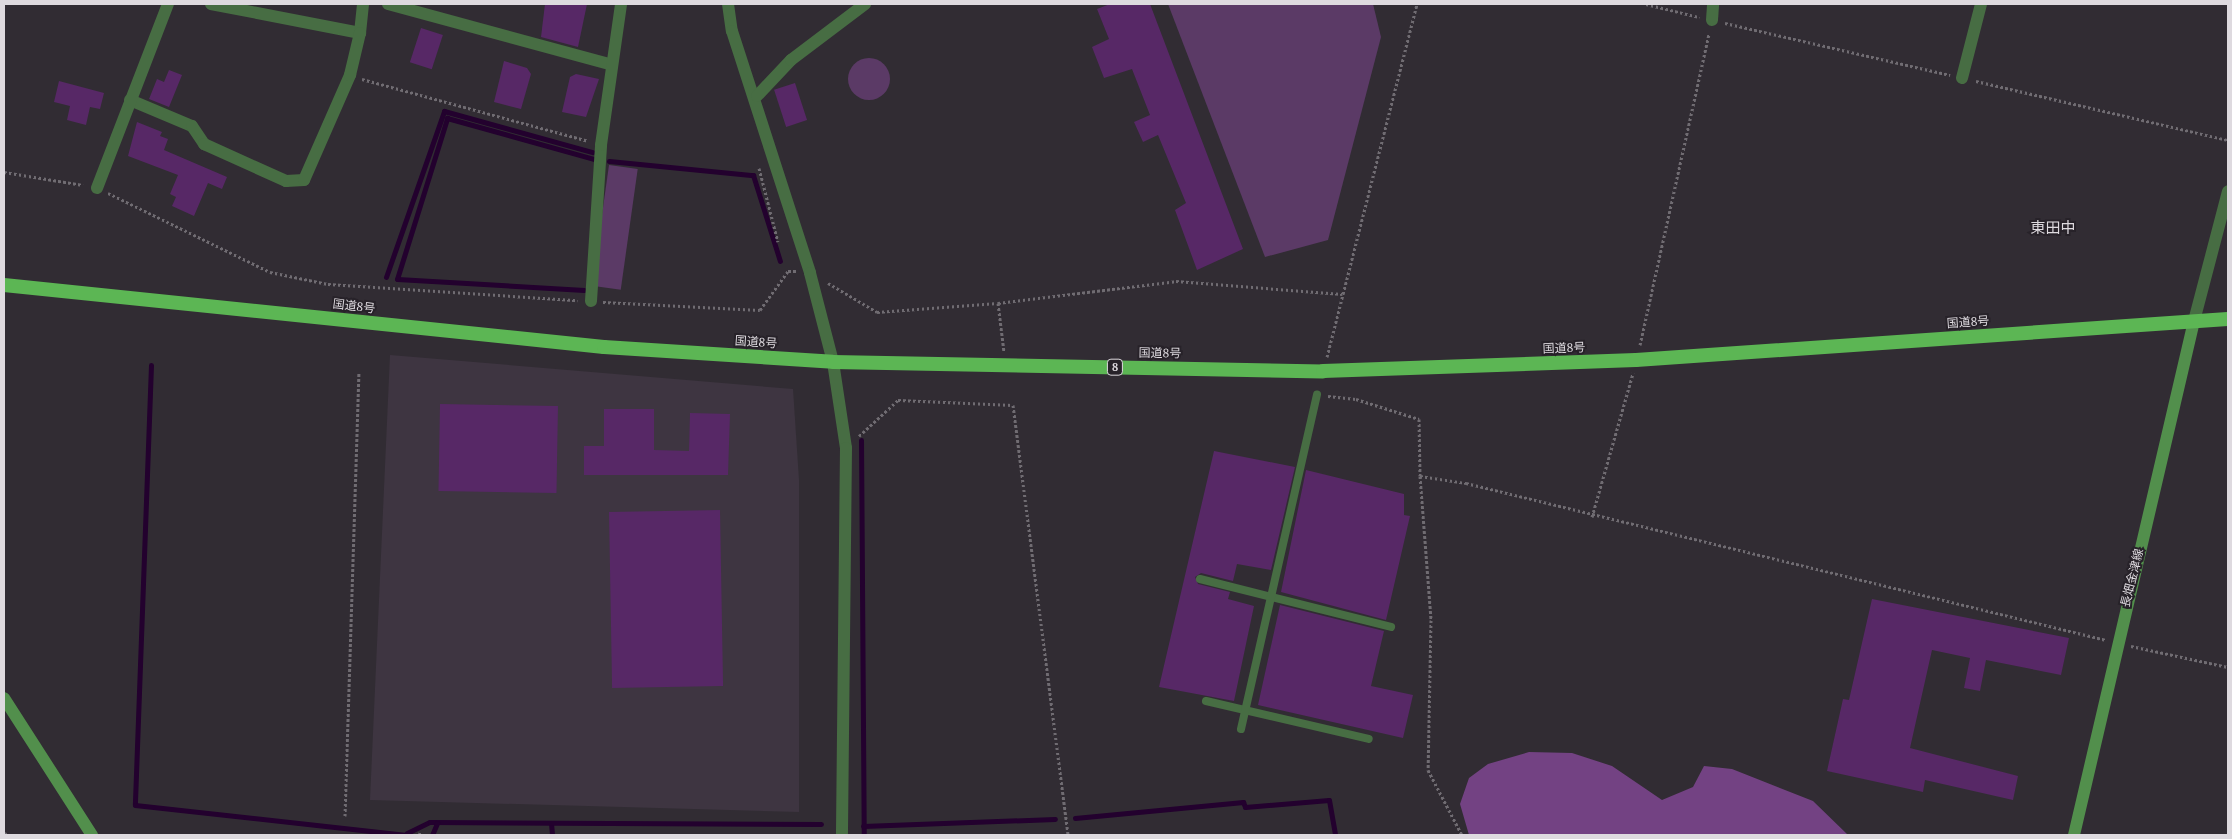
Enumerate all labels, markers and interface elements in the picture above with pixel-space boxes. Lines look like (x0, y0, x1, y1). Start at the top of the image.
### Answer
district label: 東田中 (2031, 219, 2075, 237)
street label: 国道8号 (332, 296, 376, 316)
street label: 国道8号 (1946, 313, 1990, 331)
street label: 国道8号 (734, 333, 778, 351)
street label: 国道8号 (1542, 340, 1586, 356)
street label: 国道8号 (1139, 345, 1181, 361)
road number: 8 (1106, 358, 1124, 376)
street label: 長畑金津線 (2118, 547, 2146, 609)

